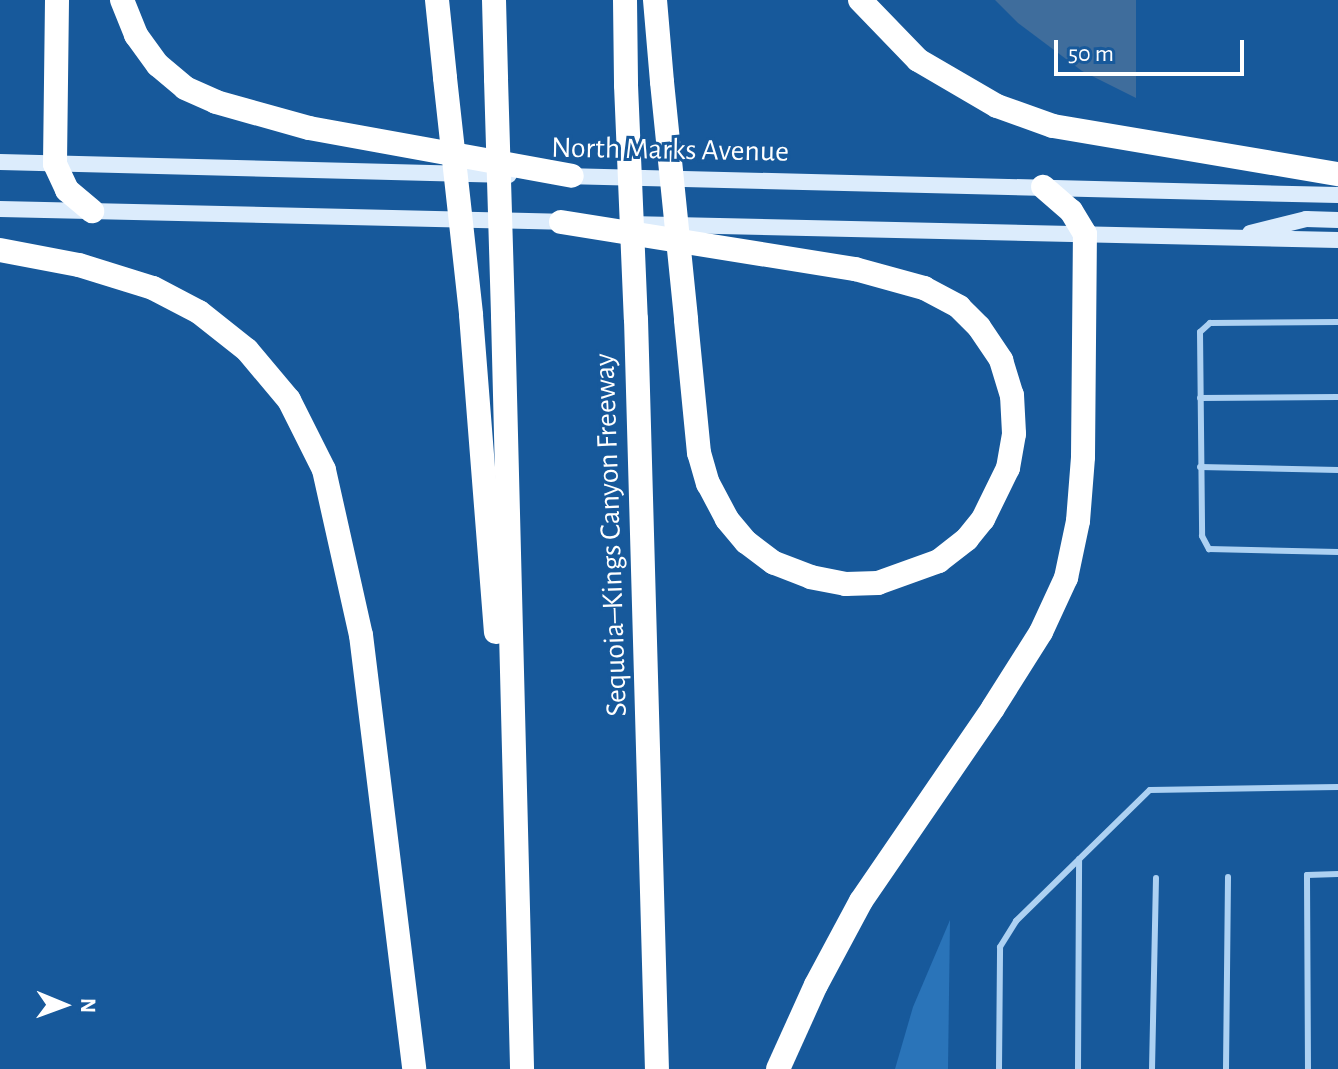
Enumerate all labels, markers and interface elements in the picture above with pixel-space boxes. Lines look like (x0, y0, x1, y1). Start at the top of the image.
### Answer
scale bar (1058, 24, 1248, 74)
text: 50 m (1068, 42, 1114, 66)
street label: North Marks Avenue (551, 130, 789, 170)
street label: Sequoia–Kings Canyon Freeway (587, 353, 635, 717)
north arrow (24, 965, 104, 1045)
text: N (77, 998, 99, 1013)

